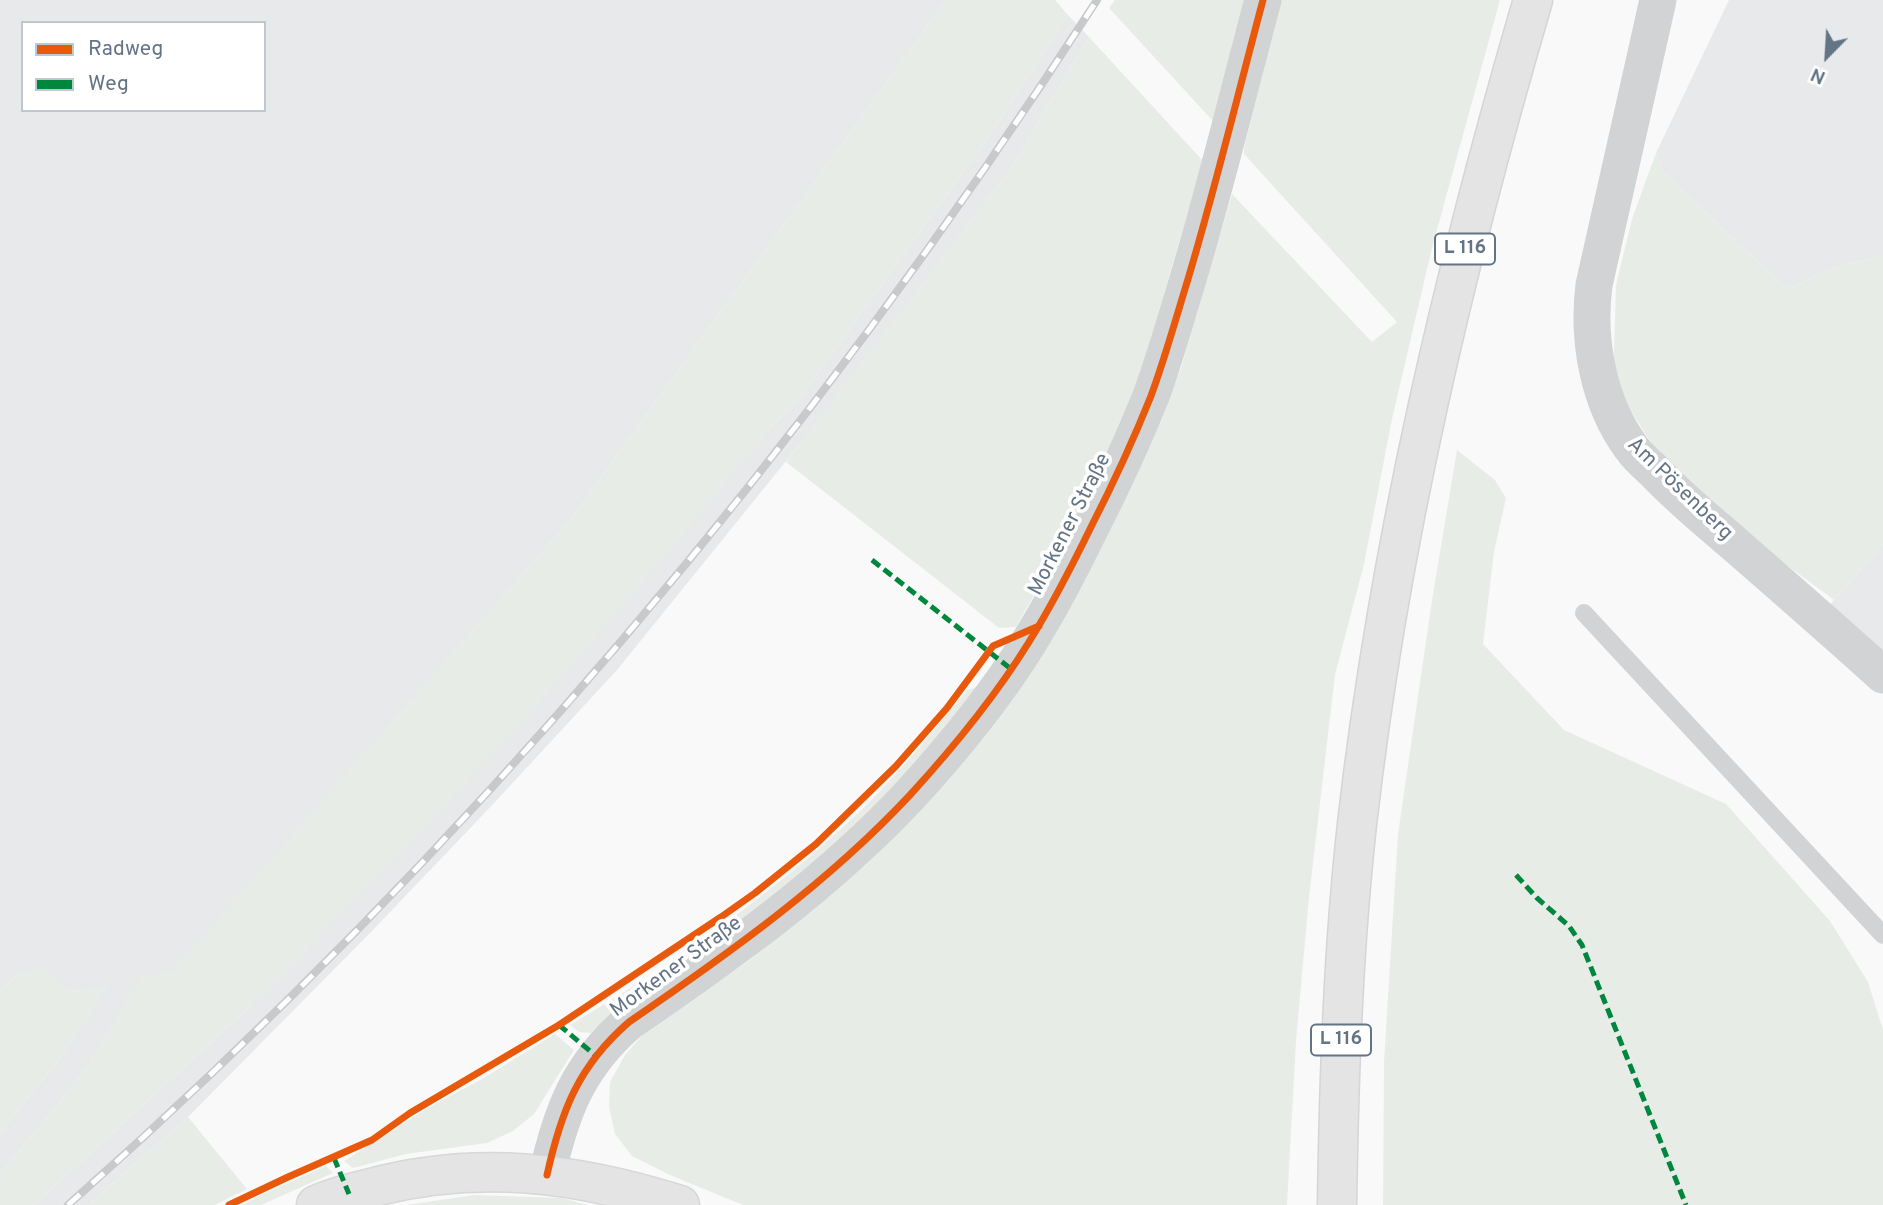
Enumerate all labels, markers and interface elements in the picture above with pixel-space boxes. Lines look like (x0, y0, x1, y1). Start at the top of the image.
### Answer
legend (21, 21, 266, 112)
north arrow (1792, 21, 1862, 91)
text: Radweg (88, 36, 163, 63)
text: N (1807, 61, 1830, 89)
text: Weg (88, 71, 129, 98)
road number: L 116 (1435, 233, 1495, 264)
street label: Am Pösenberg (1621, 433, 1737, 547)
street label: Morkener Straße (1024, 450, 1118, 600)
street label: Morkener Straße (606, 912, 748, 1024)
road number: L 116 (1311, 1024, 1371, 1056)

